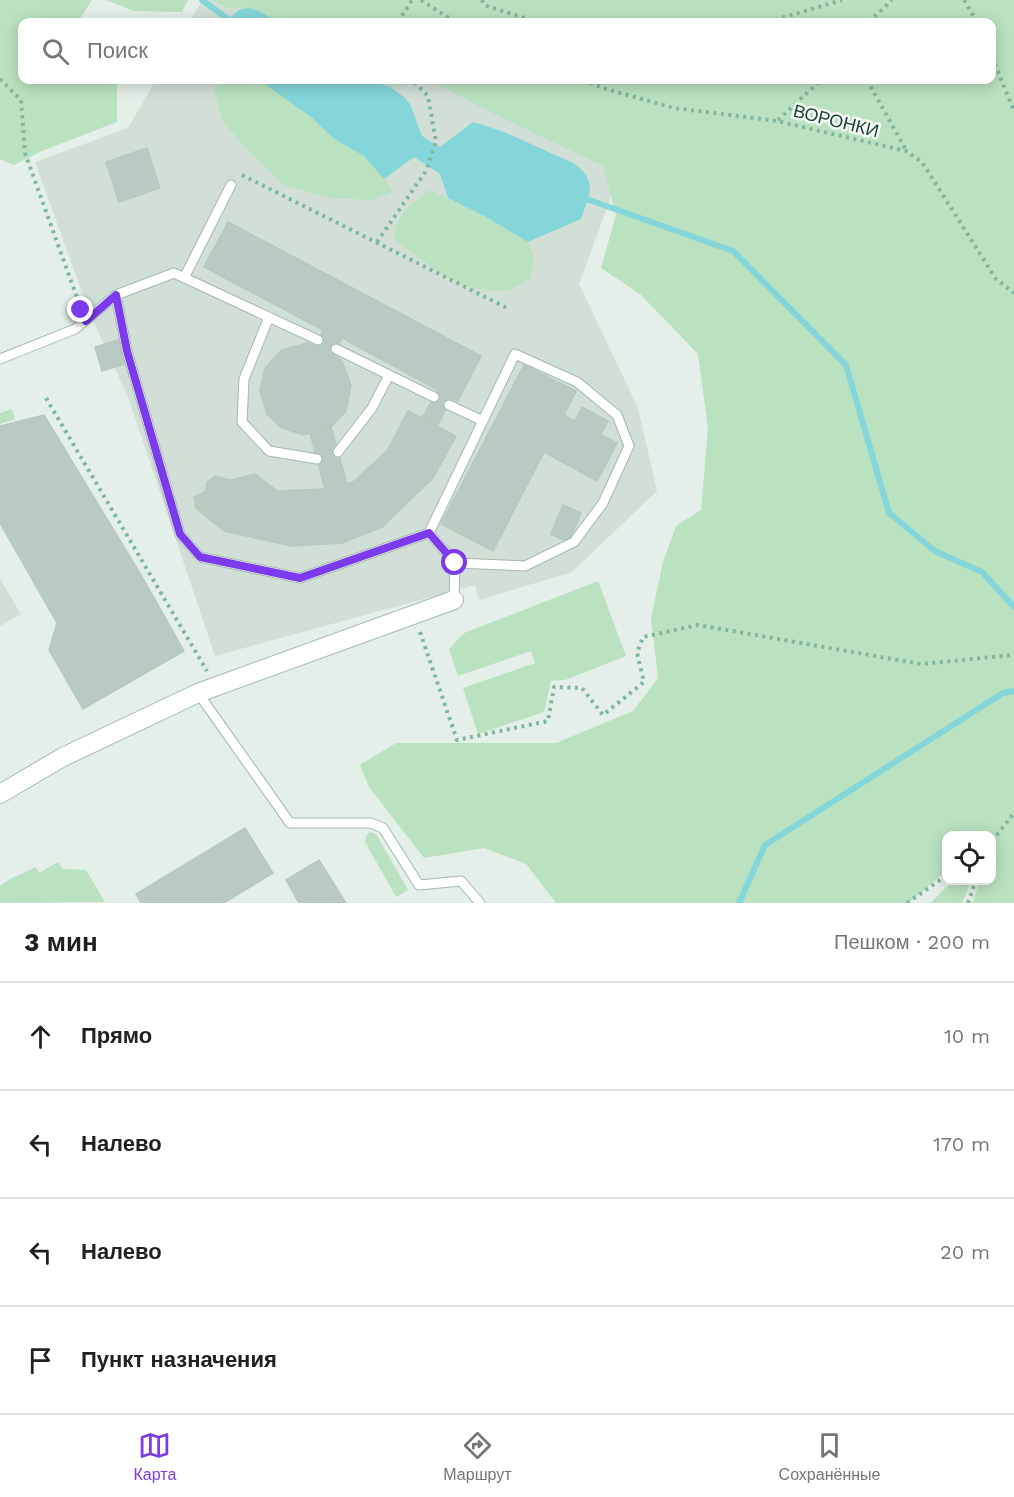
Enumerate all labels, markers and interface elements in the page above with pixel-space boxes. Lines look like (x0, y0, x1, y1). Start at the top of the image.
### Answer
search box (18, 18, 996, 84)
icon: search (39, 35, 72, 68)
text: Поиск (87, 38, 148, 63)
street label: ВОРОНКИ (791, 100, 881, 141)
route end (67, 296, 93, 322)
route start (441, 549, 467, 575)
map controls (942, 831, 996, 885)
button: locate (942, 831, 996, 885)
text: 3 мин (24, 927, 98, 957)
text: Пешком · 200 m (834, 930, 990, 954)
icon: ahead (24, 1020, 57, 1053)
text: Прямо (81, 1023, 152, 1048)
text: 10 m (944, 1024, 990, 1048)
icon: left (24, 1128, 57, 1161)
text: Налево (81, 1131, 162, 1156)
text: 170 m (933, 1132, 990, 1156)
icon: left (24, 1236, 57, 1269)
text: Налево (81, 1239, 162, 1264)
text: 20 m (940, 1240, 990, 1264)
icon: arrive (24, 1344, 57, 1377)
text: Пункт назначения (81, 1347, 277, 1372)
tab: Карта (134, 1429, 176, 1484)
tab: Маршрут (443, 1429, 512, 1484)
tab: Сохранённые (779, 1429, 880, 1484)

